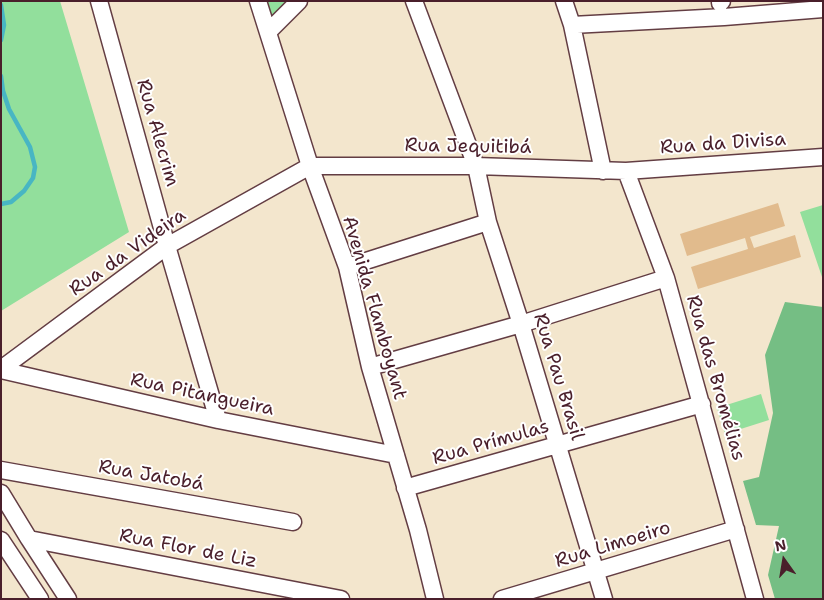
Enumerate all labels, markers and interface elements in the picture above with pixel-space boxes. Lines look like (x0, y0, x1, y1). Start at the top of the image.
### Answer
street label: Rua Alecrim (131, 77, 183, 189)
street label: Rua da Divisa (659, 128, 787, 160)
street label: Rua Jequitibá (404, 134, 532, 160)
street label: Rua da Videira (65, 204, 191, 302)
street label: Avenida Flamboyant (337, 214, 411, 402)
street label: Rua das Bromélias (680, 293, 750, 463)
street label: Rua Pau Brasil (528, 311, 588, 443)
street label: Rua Pitangueira (128, 369, 276, 421)
street label: Rua Prímulas (430, 415, 552, 471)
street label: Rua Jatobá (97, 456, 205, 496)
street label: Rua Limoeiro (553, 517, 673, 573)
street label: Rua Flor de Liz (117, 524, 259, 574)
north arrow (759, 535, 809, 585)
text: N (773, 535, 788, 555)

